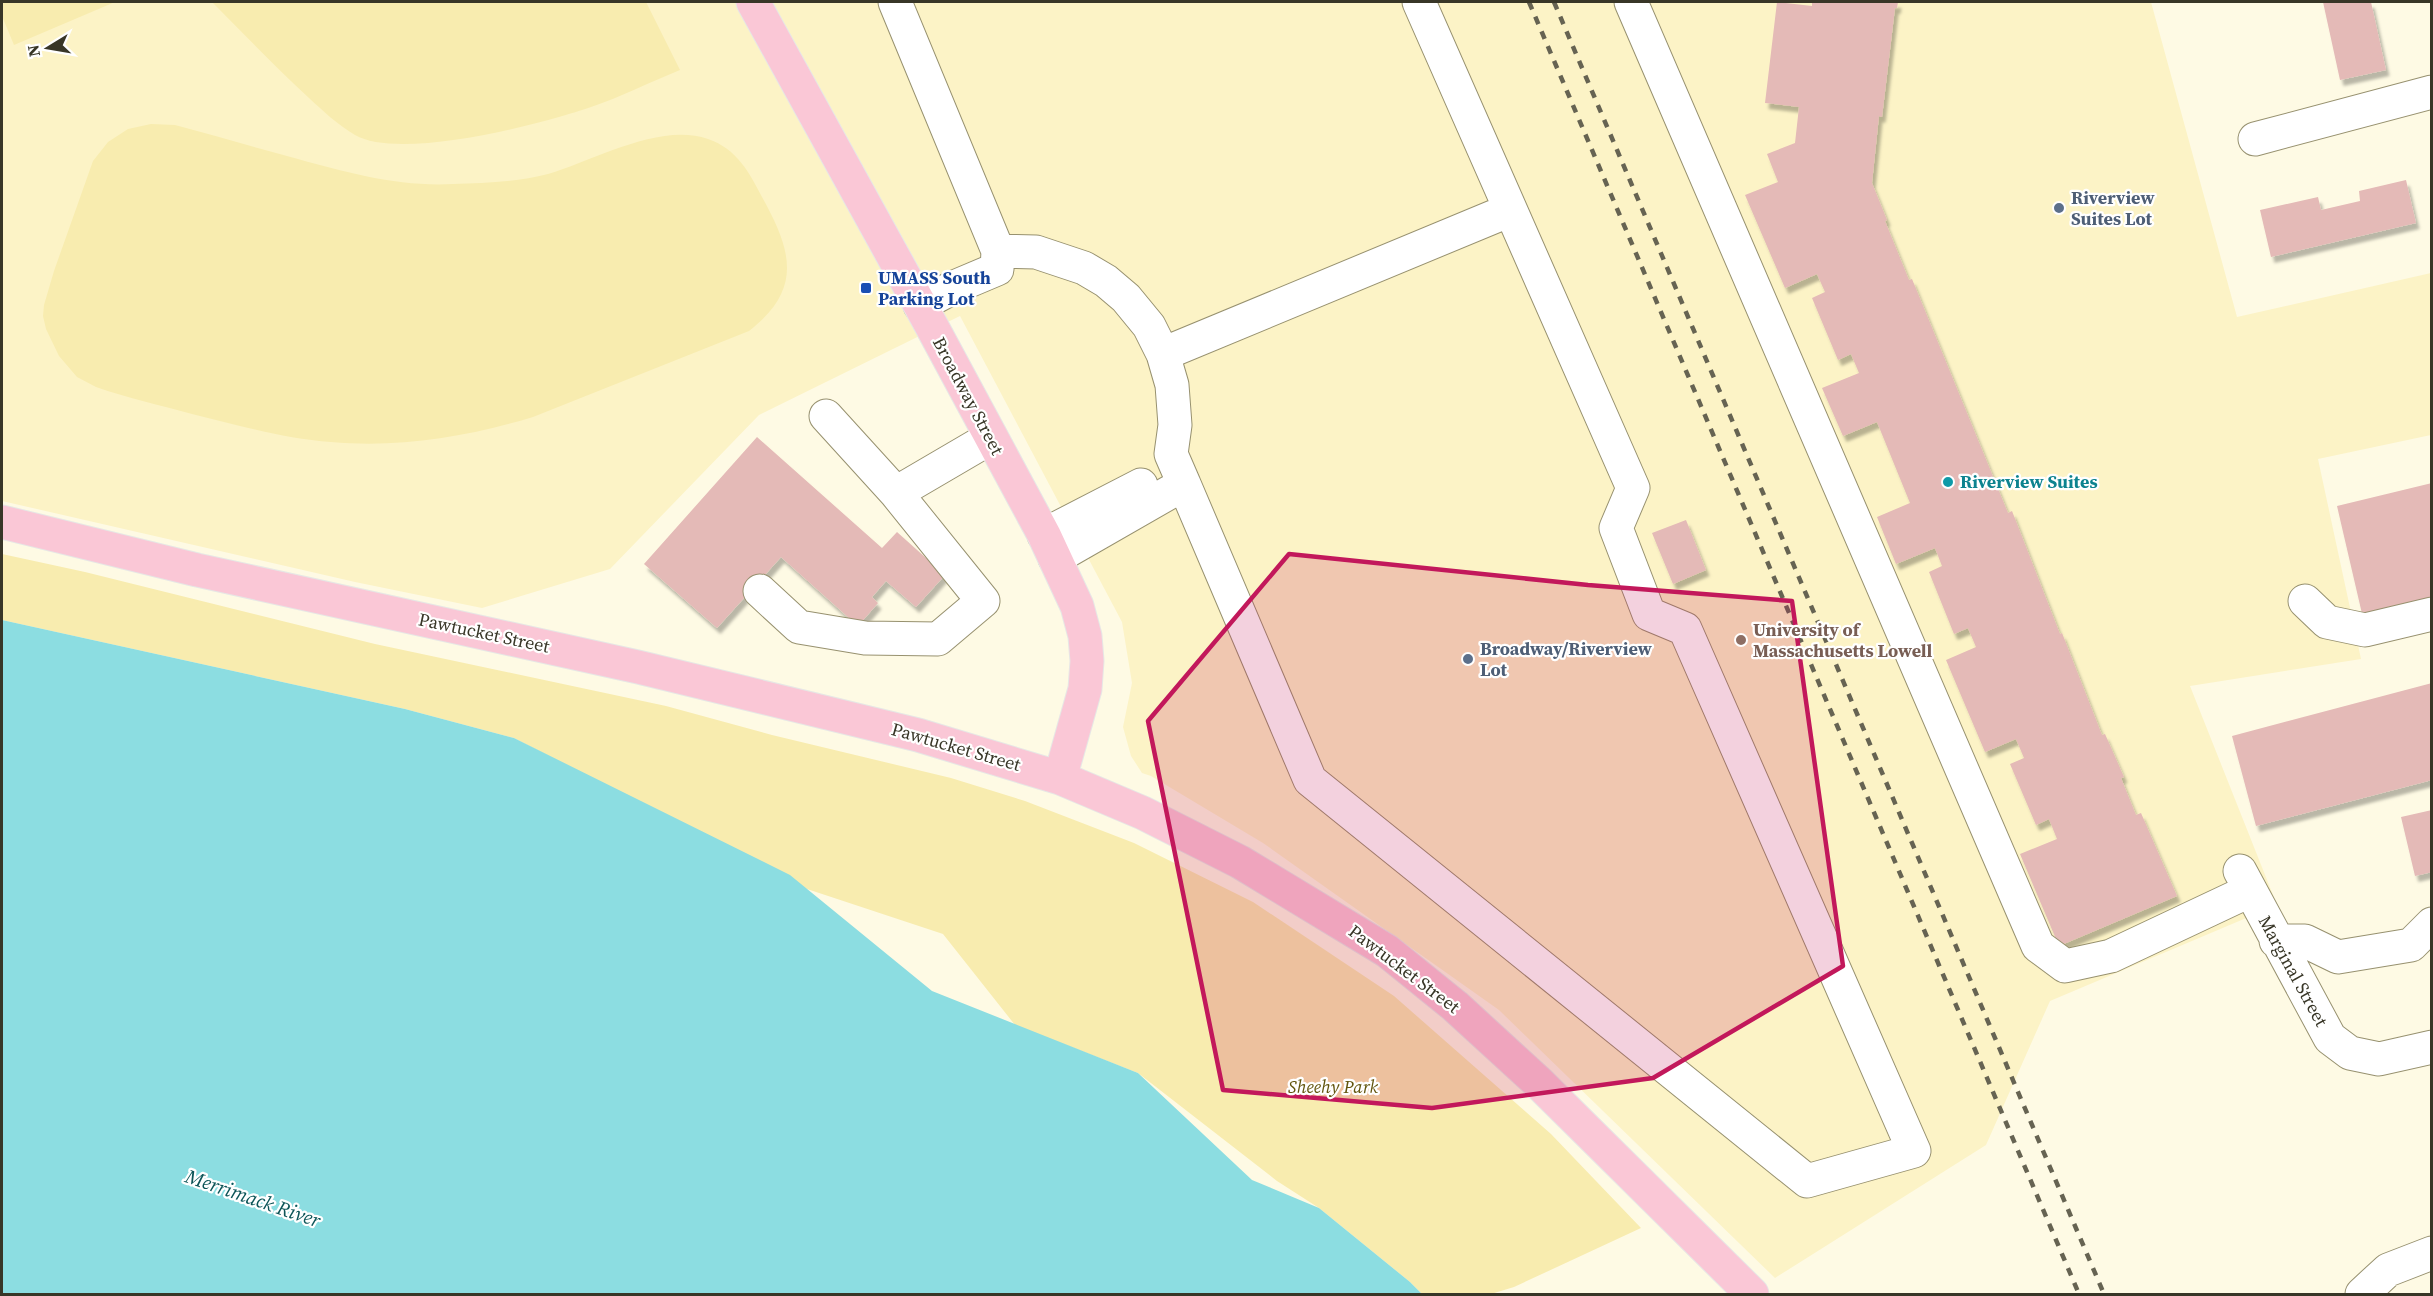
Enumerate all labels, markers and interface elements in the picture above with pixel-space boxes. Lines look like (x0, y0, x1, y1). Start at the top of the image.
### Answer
north arrow (18, 18, 78, 78)
text: N (21, 43, 45, 59)
place label: Riverview Suites Lot (2071, 185, 2155, 231)
marker: Riverview Suites Lot (2052, 201, 2066, 215)
place label: UMASS South Parking Lot (878, 265, 991, 311)
marker: UMASS South Parking Lot (859, 281, 873, 295)
street label: Broadway Street (927, 332, 1010, 459)
place label: Riverview Suites (1960, 469, 2098, 494)
marker: Riverview Suites (1941, 475, 1955, 489)
street label: Pawtucket Street (416, 606, 552, 659)
place label: University of Massachusetts Lowell (1753, 617, 1933, 663)
marker: University of Massachusetts Lowell (1734, 633, 1748, 647)
place label: Broadway/Riverview Lot (1480, 636, 1653, 682)
marker: Broadway/Riverview Lot (1461, 652, 1475, 666)
street label: Pawtucket Street (889, 716, 1024, 777)
street label: Marginal Street (2253, 911, 2334, 1031)
street label: Pawtucket Street (1344, 918, 1465, 1019)
park label: Sheehy Park (1288, 1074, 1378, 1099)
water label: Merrimack River (181, 1161, 325, 1235)

